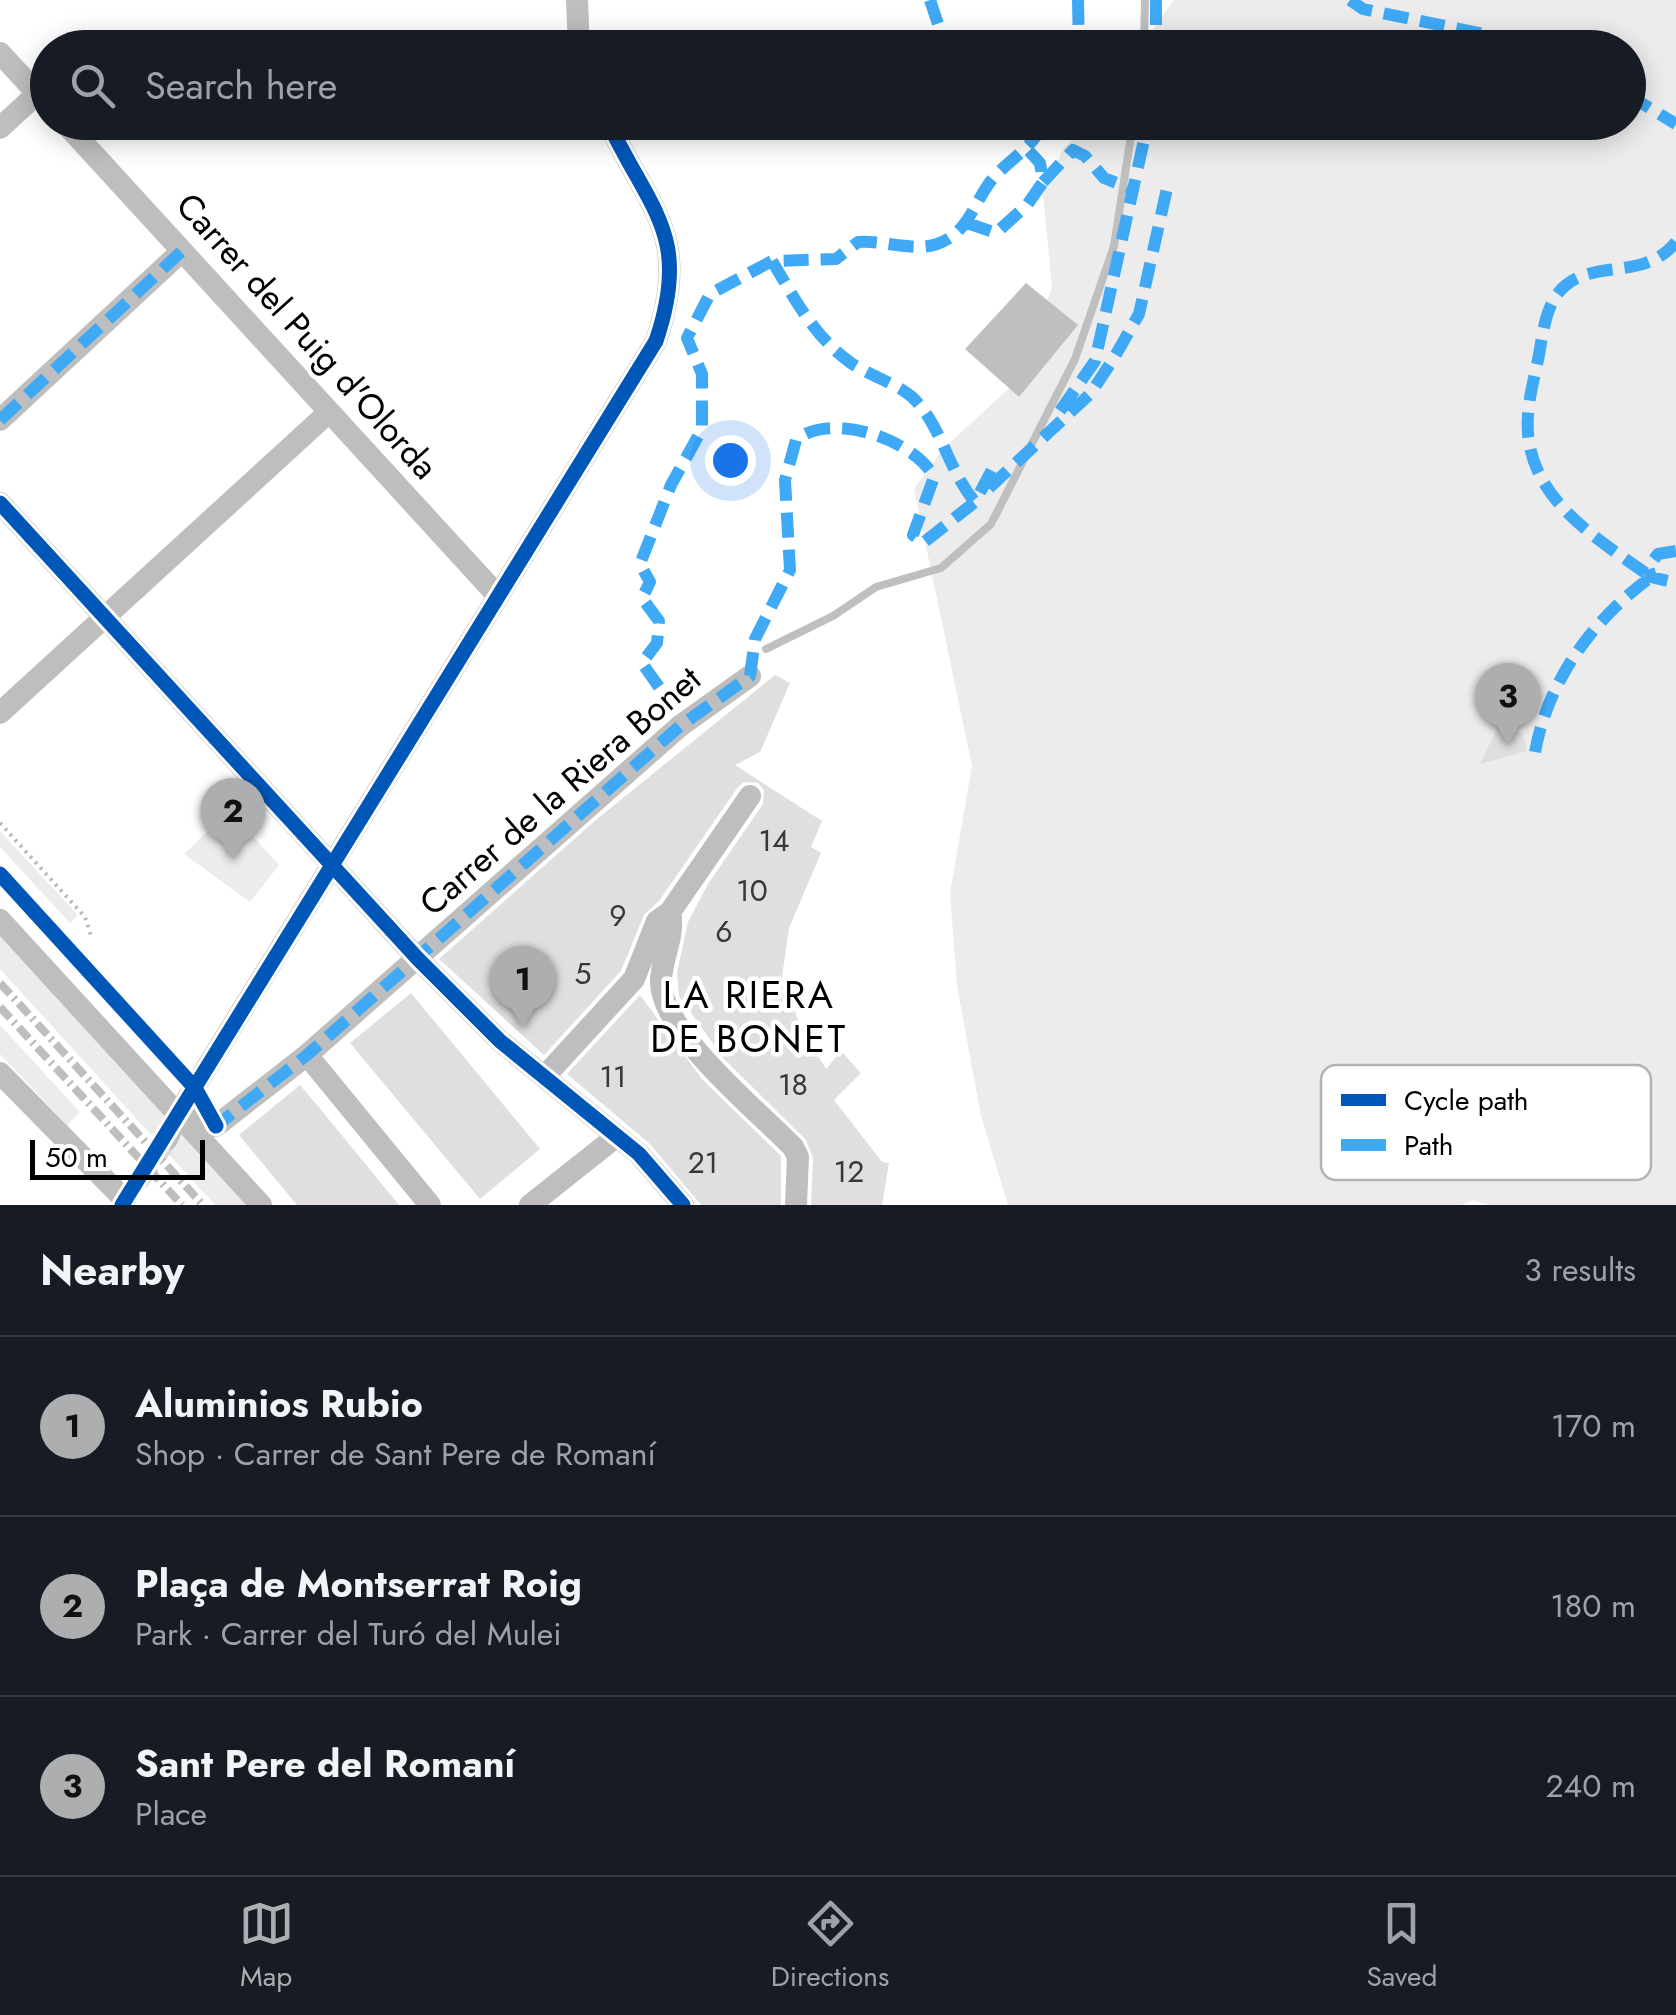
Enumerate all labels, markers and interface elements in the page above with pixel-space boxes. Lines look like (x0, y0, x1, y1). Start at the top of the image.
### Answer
search box (30, 30, 1646, 140)
icon: search (65, 58, 120, 113)
text: Search here (145, 58, 337, 113)
street label: Carrer del Puig d'Olorda (165, 182, 449, 490)
your location (705, 435, 756, 486)
street label: Carrer de la Riera Bonet (408, 654, 712, 927)
pin: 3 (1476, 662, 1540, 745)
pin: 2 (200, 778, 266, 860)
house number: 14 (759, 819, 790, 862)
house number: 10 (736, 869, 768, 912)
house number: 9 (609, 894, 627, 937)
house number: 6 (715, 910, 733, 953)
pin: 1 (490, 946, 556, 1028)
house number: 5 (575, 952, 591, 995)
district label: LA RIERA DE BONET (650, 967, 848, 1066)
house number: 11 (600, 1055, 627, 1098)
house number: 18 (778, 1063, 808, 1106)
legend (1321, 1065, 1651, 1180)
text: Cycle path (1404, 1080, 1529, 1121)
text: Path (1404, 1125, 1453, 1166)
scale bar (30, 1135, 205, 1180)
text: 50 m (45, 1137, 108, 1178)
house number: 21 (688, 1141, 718, 1184)
house number: 12 (834, 1150, 864, 1193)
text: Nearby (40, 1240, 184, 1301)
text: 3 results (1524, 1247, 1636, 1293)
text: Aluminios Rubio (135, 1376, 423, 1431)
text: 1 (64, 1403, 81, 1449)
text: 170 m (1551, 1403, 1636, 1449)
text: Shop · Carrer de Sant Pere de Romaní (135, 1431, 656, 1477)
text: Plaça de Montserrat Roig (135, 1556, 582, 1611)
text: 2 (62, 1583, 83, 1629)
text: 180 m (1550, 1583, 1636, 1629)
text: Park · Carrer del Turó del Mulei (135, 1611, 562, 1657)
text: Sant Pere del Romaní (135, 1736, 515, 1791)
text: 3 (63, 1763, 82, 1809)
text: 240 m (1545, 1763, 1636, 1809)
text: Place (135, 1791, 207, 1837)
tab: Map (239, 1896, 294, 1997)
tab: Directions (771, 1896, 889, 1997)
tab: Saved (1366, 1896, 1437, 1997)

